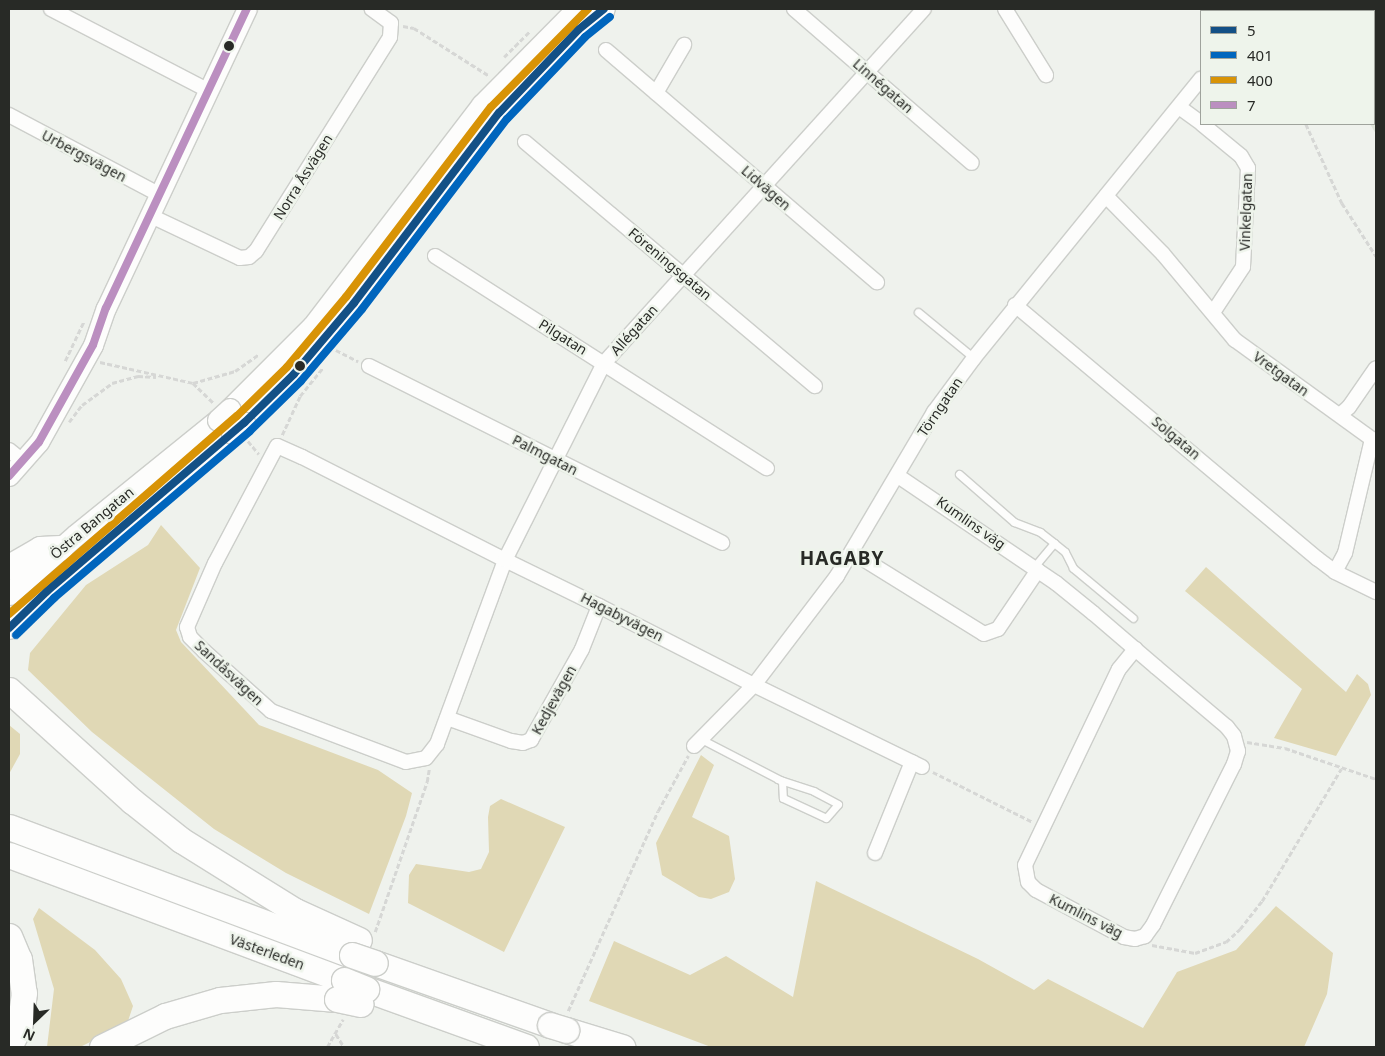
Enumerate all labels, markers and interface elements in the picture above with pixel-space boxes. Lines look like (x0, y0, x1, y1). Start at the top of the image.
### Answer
legend (1200, 10, 1375, 125)
text: 5 (1247, 20, 1256, 40)
unlabelled marker (224, 41, 234, 51)
text: 401 (1247, 45, 1273, 65)
street label: Linnégatan (849, 55, 917, 117)
text: 400 (1247, 70, 1273, 90)
text: 7 (1247, 95, 1256, 115)
street label: Urbergsvägen (39, 127, 129, 185)
street label: Norra Åsvägen (270, 131, 336, 223)
street label: Lidvägen (738, 162, 794, 214)
street label: Vinkelgatan (1236, 173, 1256, 251)
street label: Föreningsgatan (625, 224, 715, 304)
street label: Allégatan (607, 301, 661, 359)
street label: Pilgatan (536, 316, 590, 358)
street label: Vretgatan (1250, 348, 1312, 400)
unlabelled marker (295, 361, 305, 371)
street label: Törngatan (914, 374, 966, 440)
street label: Solgatan (1148, 413, 1204, 463)
street label: Palmgatan (510, 431, 580, 479)
street label: Östra Bangatan (47, 483, 137, 563)
street label: Kumlins väg (933, 493, 1009, 553)
district label: HAGABY (799, 548, 885, 570)
street label: Hagabyvägen (578, 589, 666, 645)
street label: Sandåsvägen (191, 637, 267, 709)
street label: Kedjevägen (528, 662, 580, 738)
street label: Kumlins väg (1046, 890, 1126, 942)
street label: Västerleden (227, 931, 307, 973)
north arrow (10, 996, 60, 1046)
text: N (20, 1024, 38, 1046)

